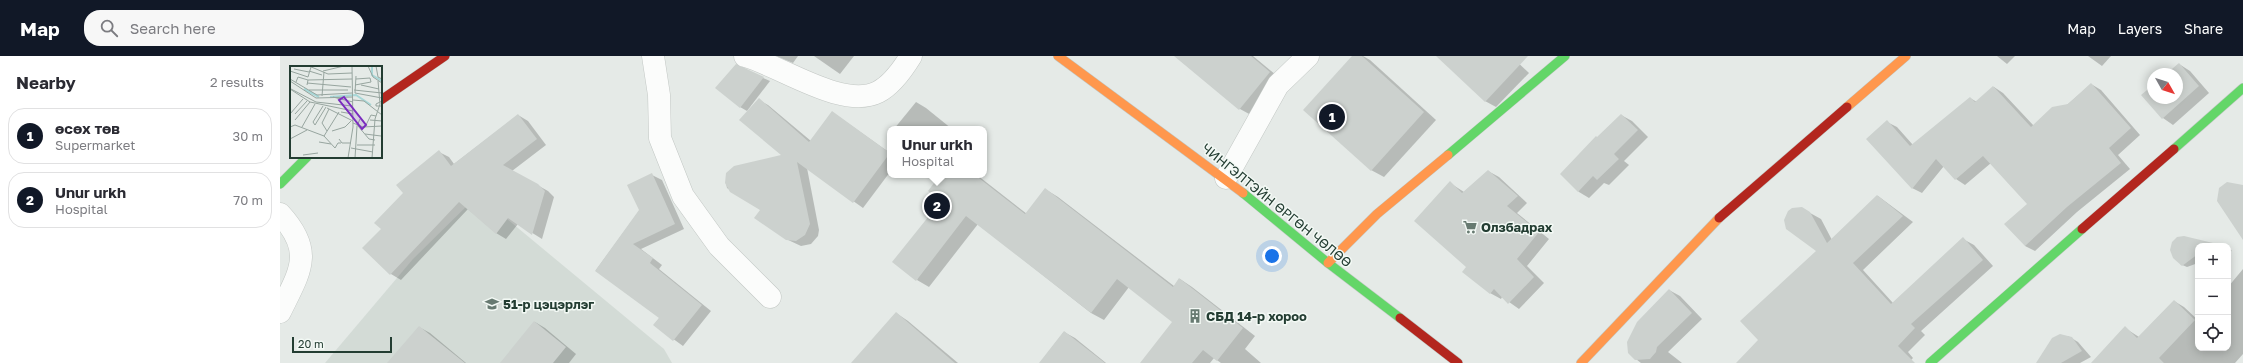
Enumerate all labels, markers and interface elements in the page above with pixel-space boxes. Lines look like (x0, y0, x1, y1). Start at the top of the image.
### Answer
search box (84, 10, 364, 46)
text: Map (20, 17, 60, 40)
icon: search (98, 17, 120, 39)
text: Search here (130, 19, 216, 37)
text: Map (2067, 20, 2096, 37)
text: Layers (2118, 20, 2162, 37)
text: Share (2184, 20, 2223, 37)
inset map (290, 66, 382, 158)
north arrow (2147, 68, 2183, 104)
text: Nearby (16, 72, 76, 93)
text: 2 results (210, 74, 264, 90)
pin: 1 (1319, 102, 1345, 132)
text: өсөх төв (55, 119, 120, 137)
popup (887, 126, 987, 178)
text: 1 (27, 128, 33, 144)
text: 30 m (233, 128, 263, 144)
text: Unur urkh (901, 135, 973, 153)
text: Supermarket (55, 137, 136, 153)
street label: ЧИНГЭЛТЭЙН ӨРГӨН ЧӨЛӨӨ (1199, 140, 1355, 270)
text: Hospital (901, 153, 954, 169)
text: Unur urkh (55, 183, 126, 201)
pin: 2 (924, 191, 950, 221)
text: 2 (26, 192, 34, 208)
text: 70 m (233, 192, 263, 208)
text: Hospital (55, 201, 108, 217)
supermarket icon: Олзбадрах (1462, 219, 1478, 235)
place label: Олзбадрах (1481, 219, 1553, 235)
map controls (2195, 243, 2231, 351)
button: + (2195, 243, 2231, 279)
your location (1262, 246, 1282, 266)
button: − (2195, 279, 2231, 315)
school or university icon: 51-р цэцэрлэг (484, 296, 500, 312)
place label: 51-р цэцэрлэг (503, 296, 594, 312)
building icon: СБД 14-р хороо (1187, 308, 1203, 324)
place label: СБД 14-р хороо (1206, 308, 1307, 324)
button: locate (2195, 315, 2231, 351)
scale bar (292, 335, 392, 354)
text: 20 m (298, 337, 324, 350)

